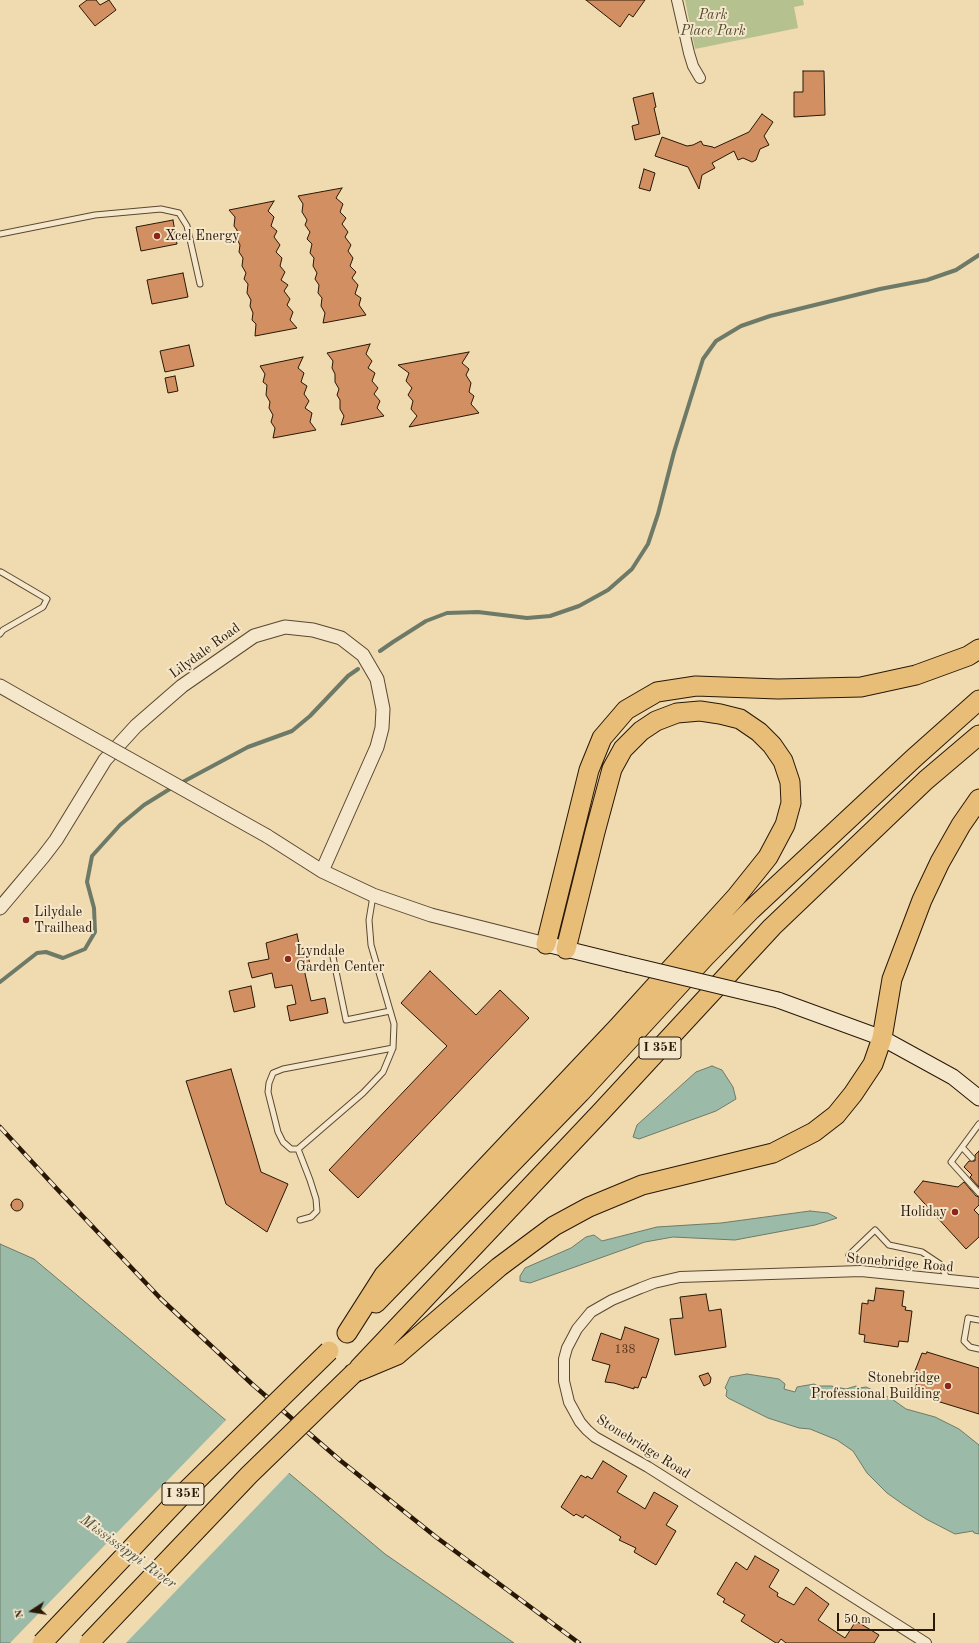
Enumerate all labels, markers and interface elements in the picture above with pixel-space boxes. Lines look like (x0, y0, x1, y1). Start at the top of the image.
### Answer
park label: Park Place Park (680, 7, 746, 40)
place label: Xcel Energy (165, 228, 240, 244)
marker: Xcel Energy (152, 231, 162, 241)
street label: Lilydale Road (166, 620, 244, 682)
place label: Lilydale Trailhead (34, 904, 92, 936)
marker: Lilydale Trailhead (21, 915, 31, 925)
place label: Lyndale Garden Center (296, 943, 384, 976)
marker: Lyndale Garden Center (283, 954, 293, 964)
road number: I 35E (639, 1037, 681, 1059)
place label: Holiday (900, 1204, 947, 1220)
marker: Holiday (950, 1207, 960, 1217)
street label: Stonebridge Road (846, 1250, 954, 1276)
house number: 138 (615, 1343, 635, 1357)
place label: Stonebridge Professional Building (811, 1370, 940, 1402)
marker: Stonebridge Professional Building (943, 1381, 953, 1391)
street label: Stonebridge Road (593, 1411, 693, 1483)
road number: I 35E (162, 1483, 204, 1505)
water label: Mississippi River (76, 1511, 180, 1593)
north arrow (12, 1591, 52, 1631)
scale bar (839, 1605, 937, 1631)
text: N (14, 1608, 26, 1619)
text: 50 m (844, 1614, 871, 1626)

